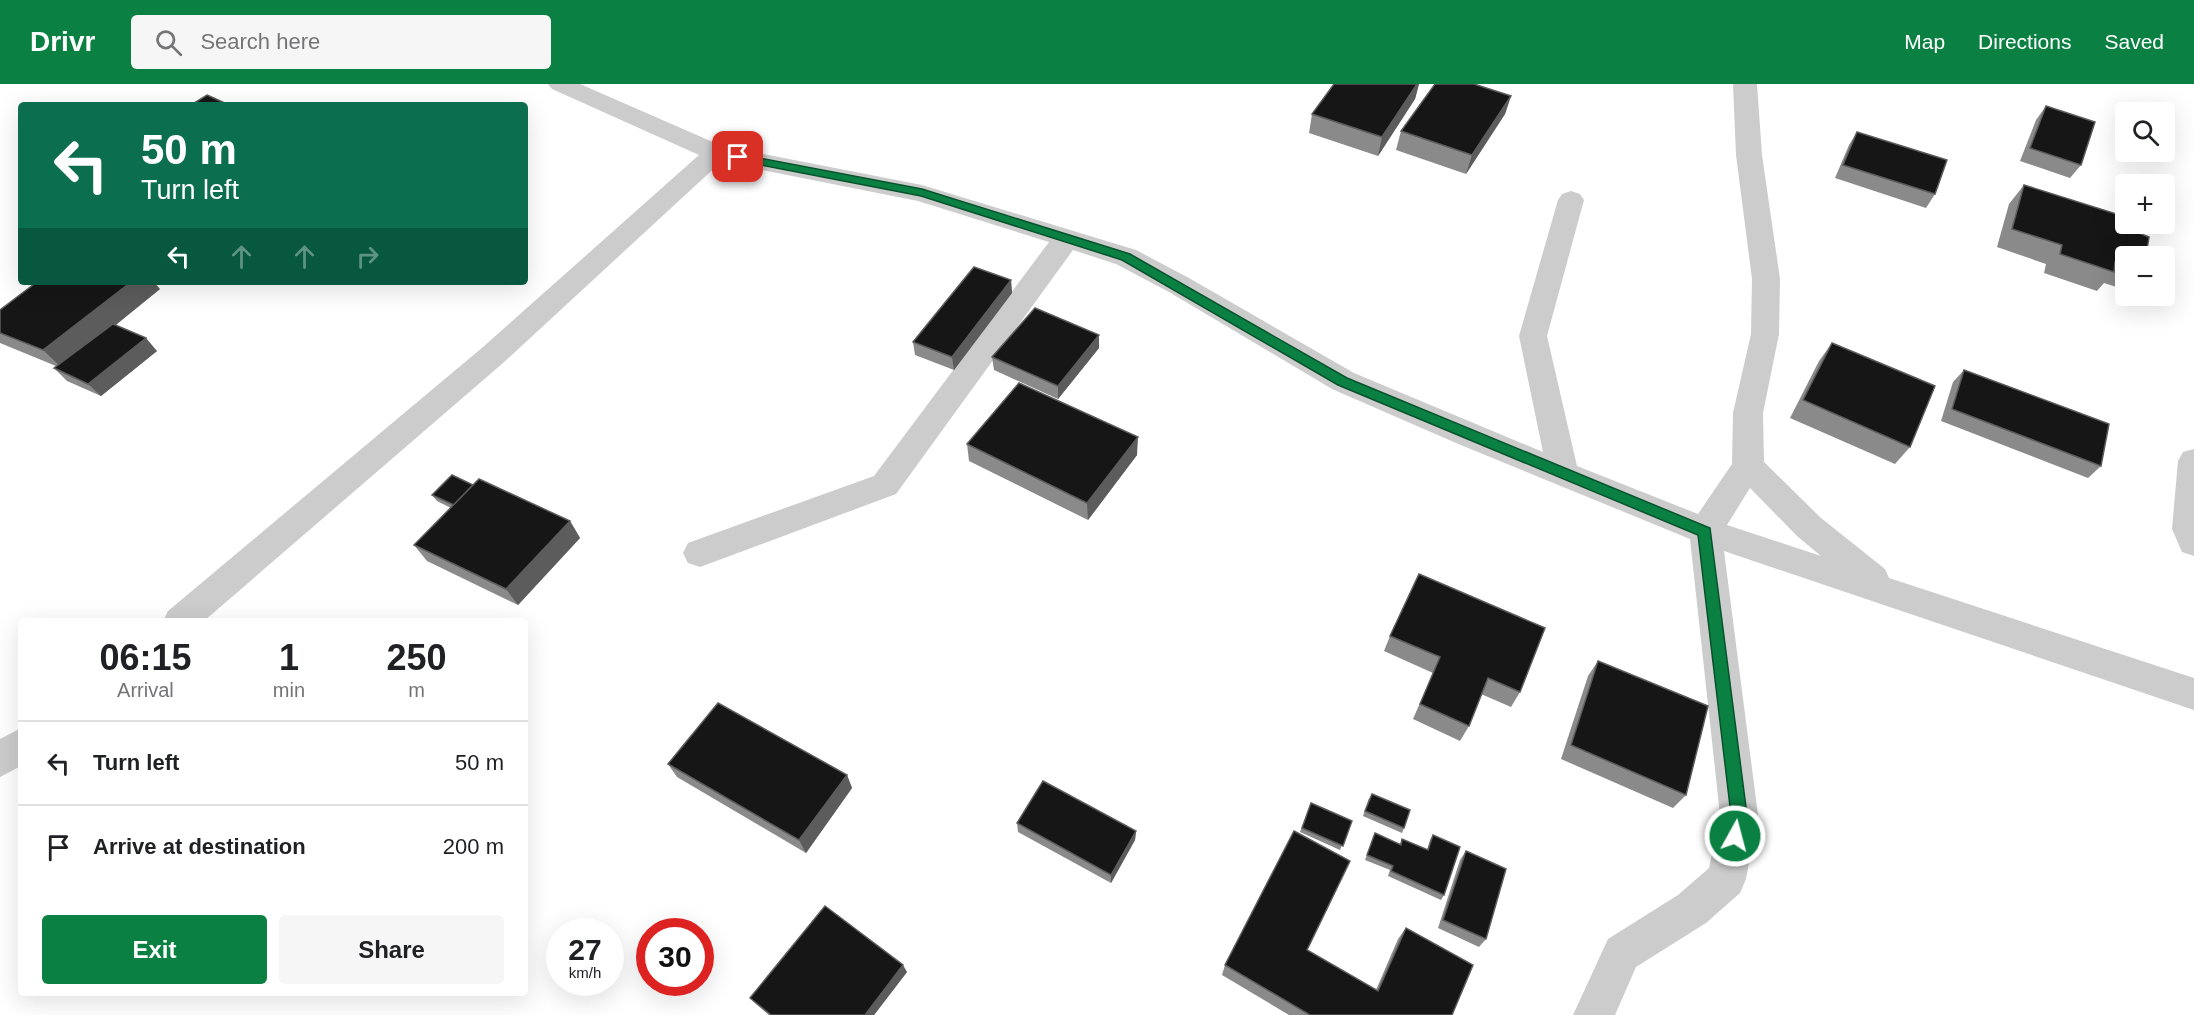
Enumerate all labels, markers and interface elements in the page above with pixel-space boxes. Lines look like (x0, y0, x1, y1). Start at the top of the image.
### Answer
search box (131, 15, 551, 69)
text: Drivr (30, 26, 95, 57)
icon: search (152, 26, 185, 59)
text: Search here (200, 29, 320, 54)
text: Map (1904, 30, 1945, 53)
text: Directions (1978, 30, 2071, 53)
text: Saved (2104, 30, 2164, 53)
map controls (2115, 102, 2175, 306)
button: search (2115, 102, 2175, 162)
icon: left (42, 126, 120, 204)
text: 50 m (141, 126, 237, 173)
pin (712, 131, 763, 182)
icon: arrive (721, 140, 754, 173)
button: + (2115, 174, 2175, 234)
text: Turn left (141, 175, 239, 205)
icon: left (162, 240, 195, 273)
icon: ahead (225, 240, 258, 273)
icon: ahead (288, 240, 321, 273)
icon: right (351, 240, 384, 273)
button: − (2115, 246, 2175, 306)
text: 06:15 (99, 637, 191, 678)
text: 1 (279, 637, 299, 678)
text: 250 (386, 637, 447, 678)
text: Arrival (117, 679, 174, 701)
text: min (273, 679, 305, 701)
text: m (408, 679, 425, 701)
icon: left (42, 747, 75, 780)
text: Turn left (93, 750, 179, 775)
text: 50 m (455, 750, 504, 775)
position arrow (1703, 804, 1767, 868)
icon: arrive (42, 831, 75, 864)
text: Arrive at destination (93, 834, 306, 859)
text: 200 m (443, 834, 504, 859)
button: Exit (42, 915, 267, 984)
button: Share (279, 915, 504, 984)
speed limit sign: 30 (636, 918, 714, 996)
text: 27 (568, 933, 602, 966)
text: km/h (569, 964, 601, 981)

